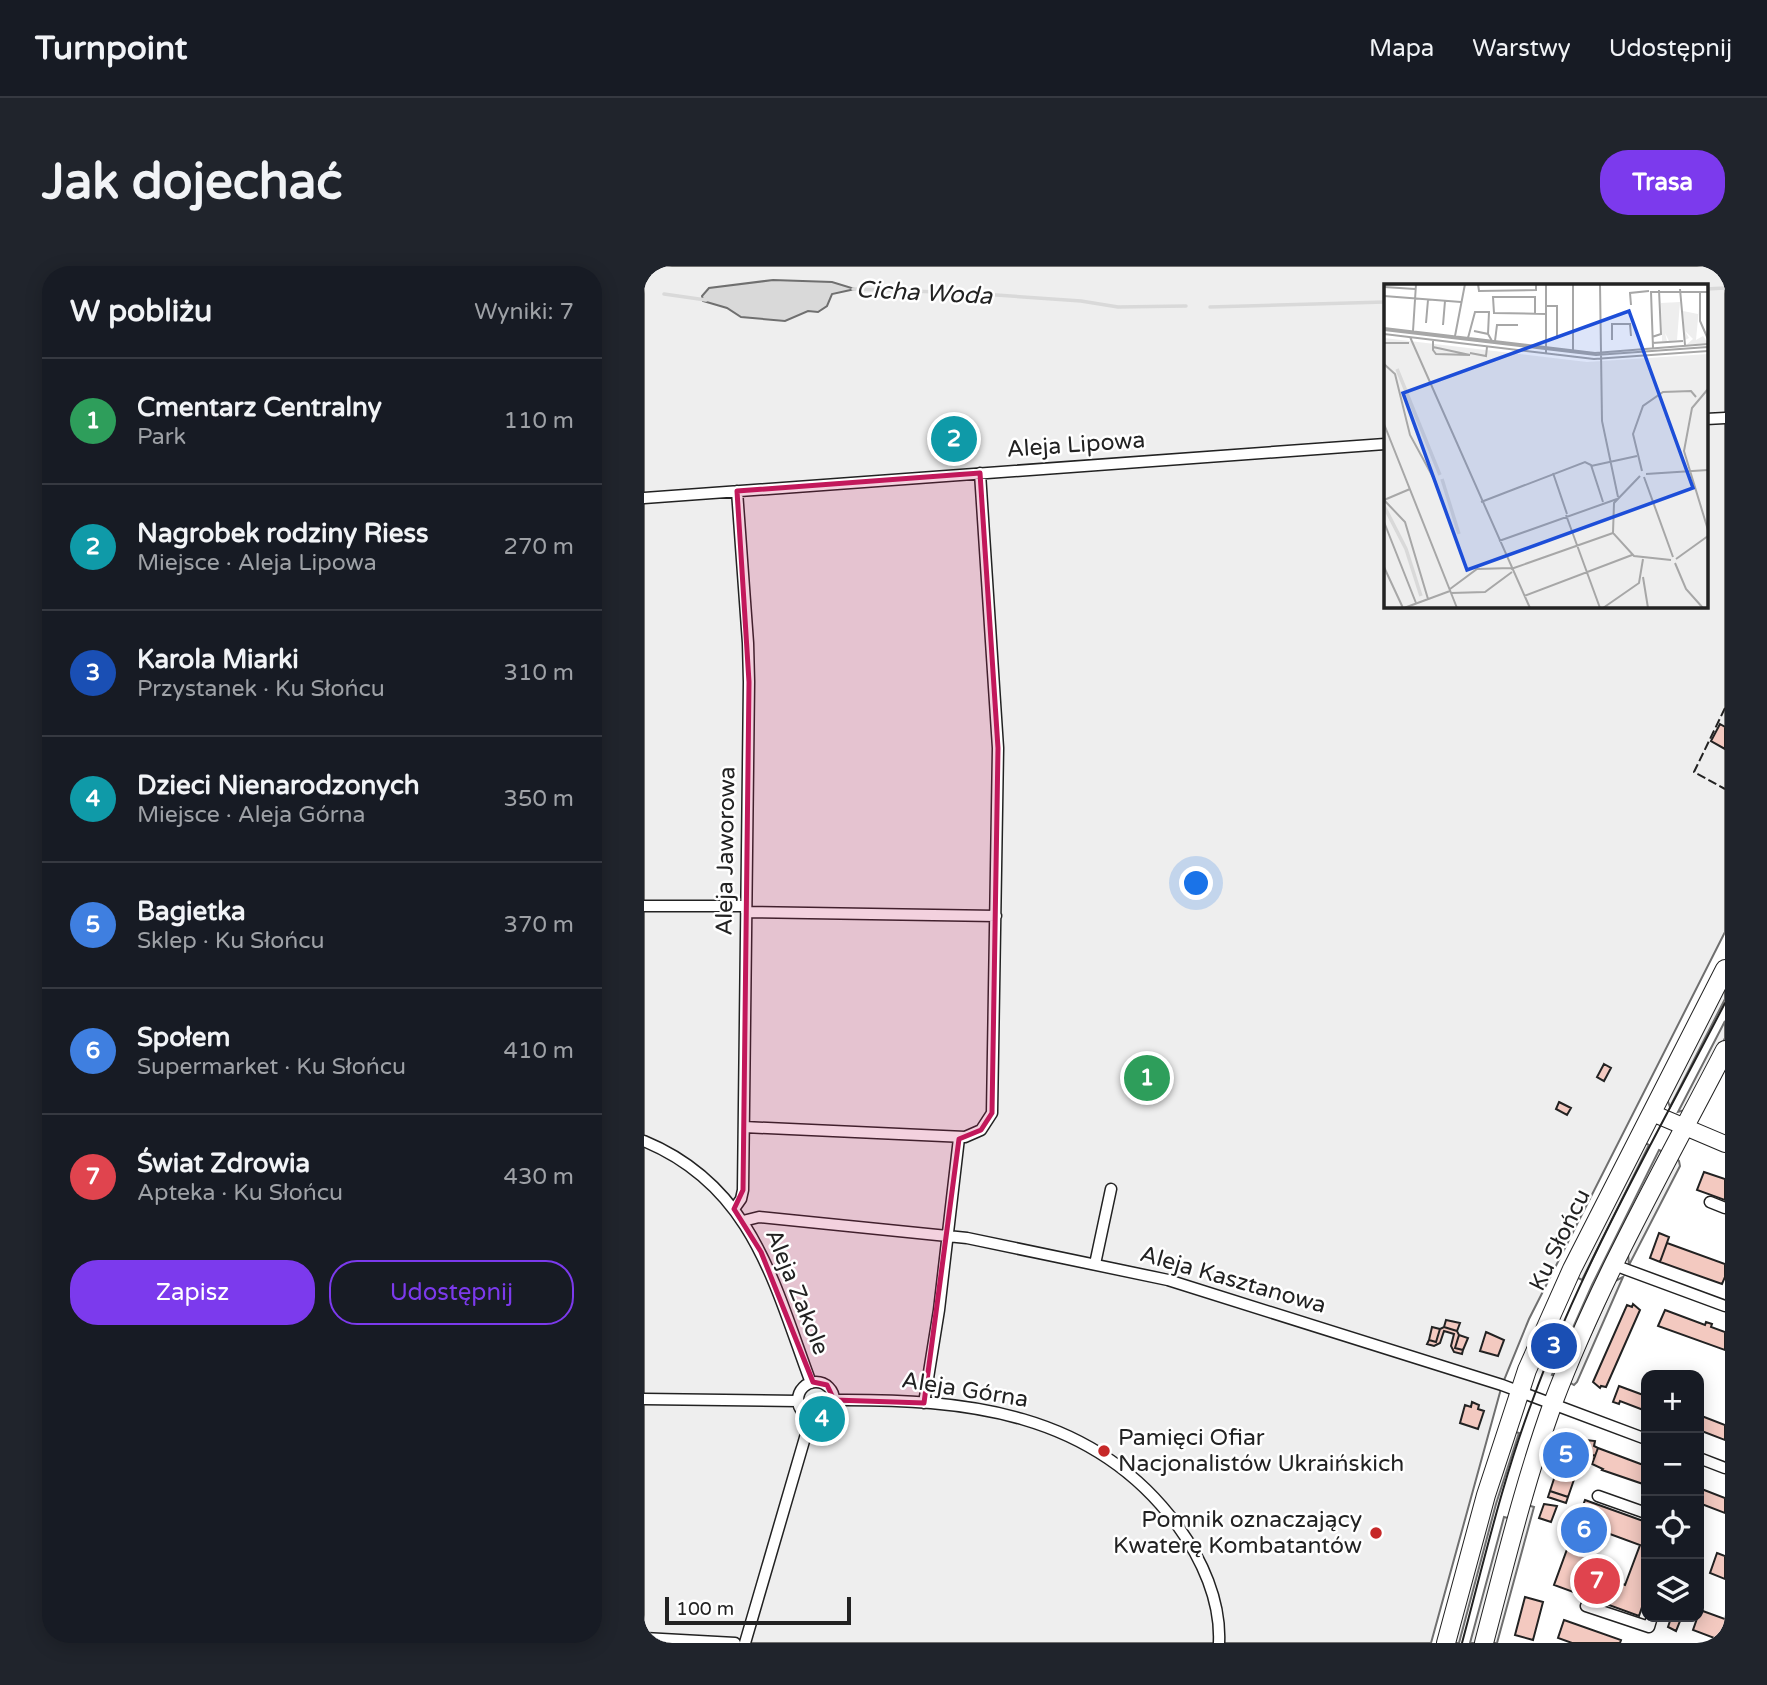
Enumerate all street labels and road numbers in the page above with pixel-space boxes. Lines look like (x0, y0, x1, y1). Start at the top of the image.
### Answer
street label: Aleja Lipowa (1006, 426, 1146, 464)
street label: Aleja Jaworowa (711, 766, 741, 936)
street label: Ku Słońcu (1523, 1185, 1597, 1295)
street label: Aleja Zakole (759, 1225, 835, 1359)
street label: Aleja Kasztanowa (1137, 1240, 1329, 1320)
street label: Aleja Górna (900, 1366, 1030, 1414)

